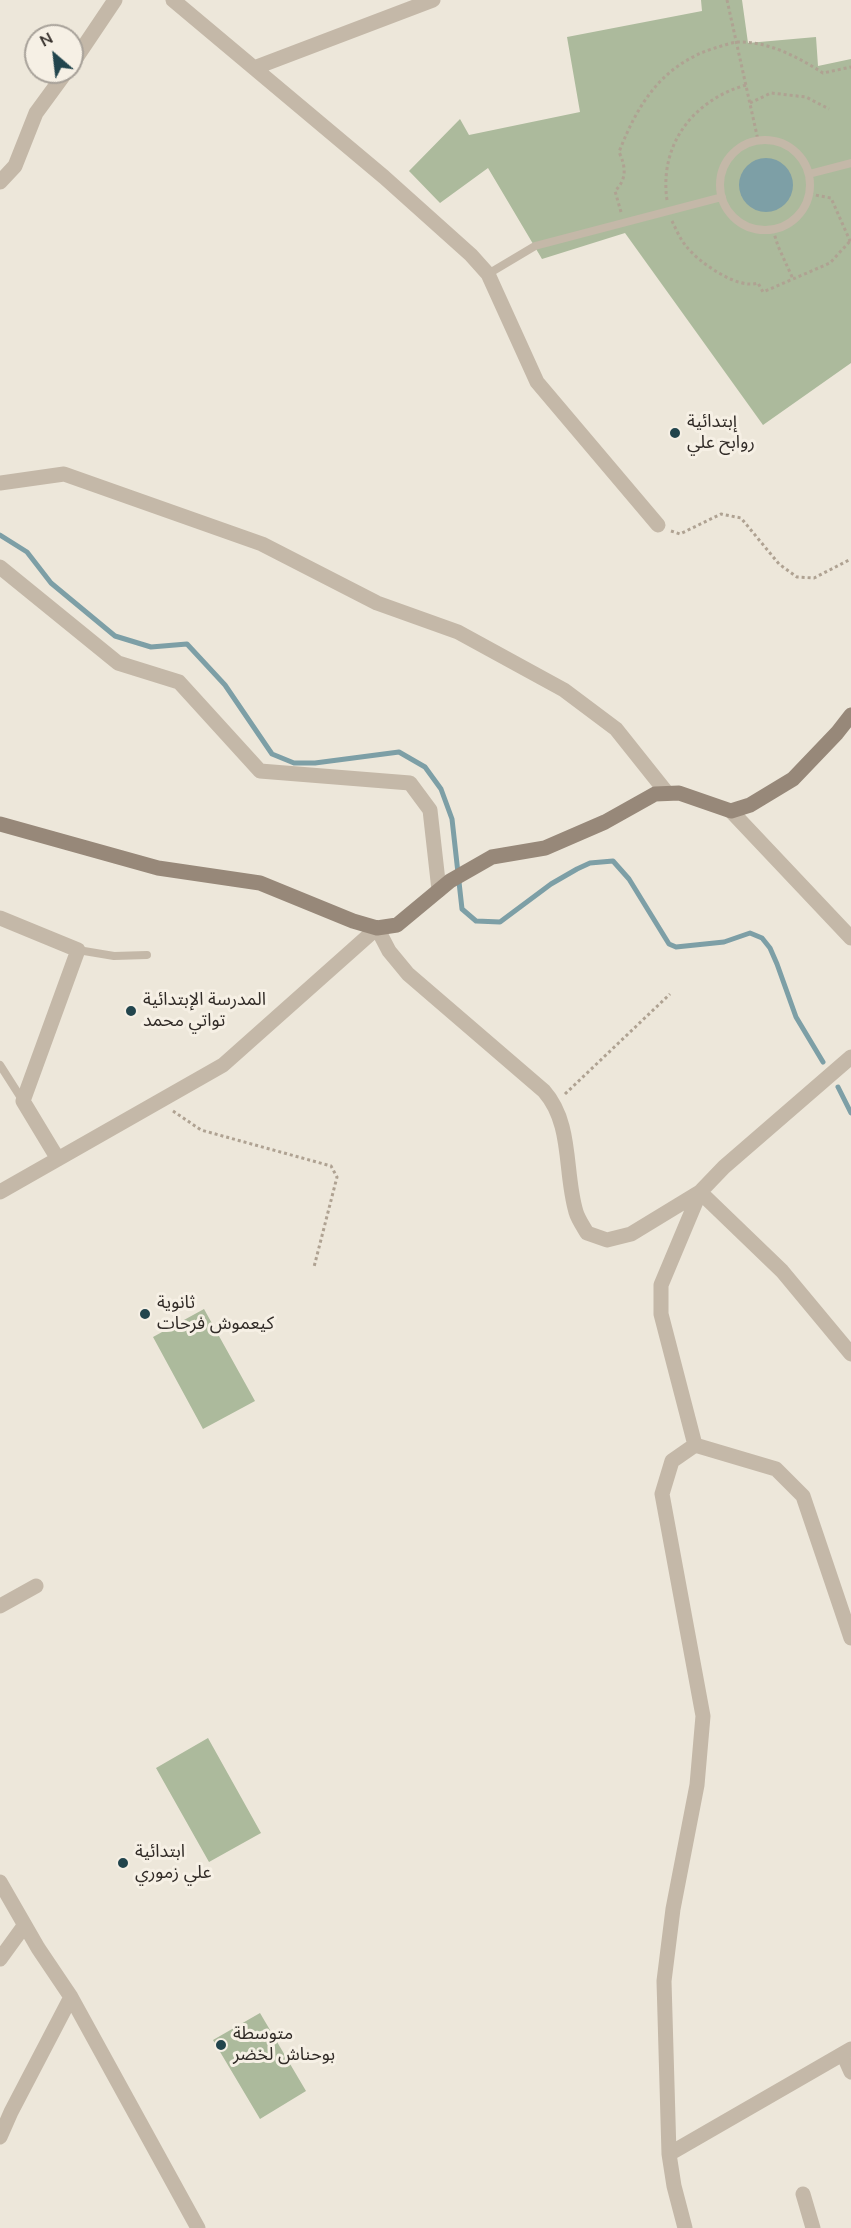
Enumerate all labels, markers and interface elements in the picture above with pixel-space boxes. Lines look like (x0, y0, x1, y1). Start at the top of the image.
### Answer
north arrow (24, 24, 84, 84)
text: N (36, 27, 57, 52)
place label: إبتدائية روابح علي (687, 412, 755, 454)
marker: إبتدائية روابح علي (668, 426, 682, 440)
place label: المدرسة الإبتدائية تواتي محمد (143, 990, 266, 1032)
marker: المدرسة الإبتدائية تواتي محمد (124, 1004, 138, 1018)
place label: ثانوية كيعموش فرحات (157, 1293, 274, 1336)
marker: ثانوية كيعموش فرحات (138, 1307, 152, 1321)
place label: ابتدائية علي زموري (135, 1842, 211, 1884)
marker: ابتدائية علي زموري (116, 1856, 130, 1870)
place label: متوسطة بوحناش لخضر (233, 2024, 335, 2066)
marker: متوسطة بوحناش لخضر (214, 2038, 228, 2052)

